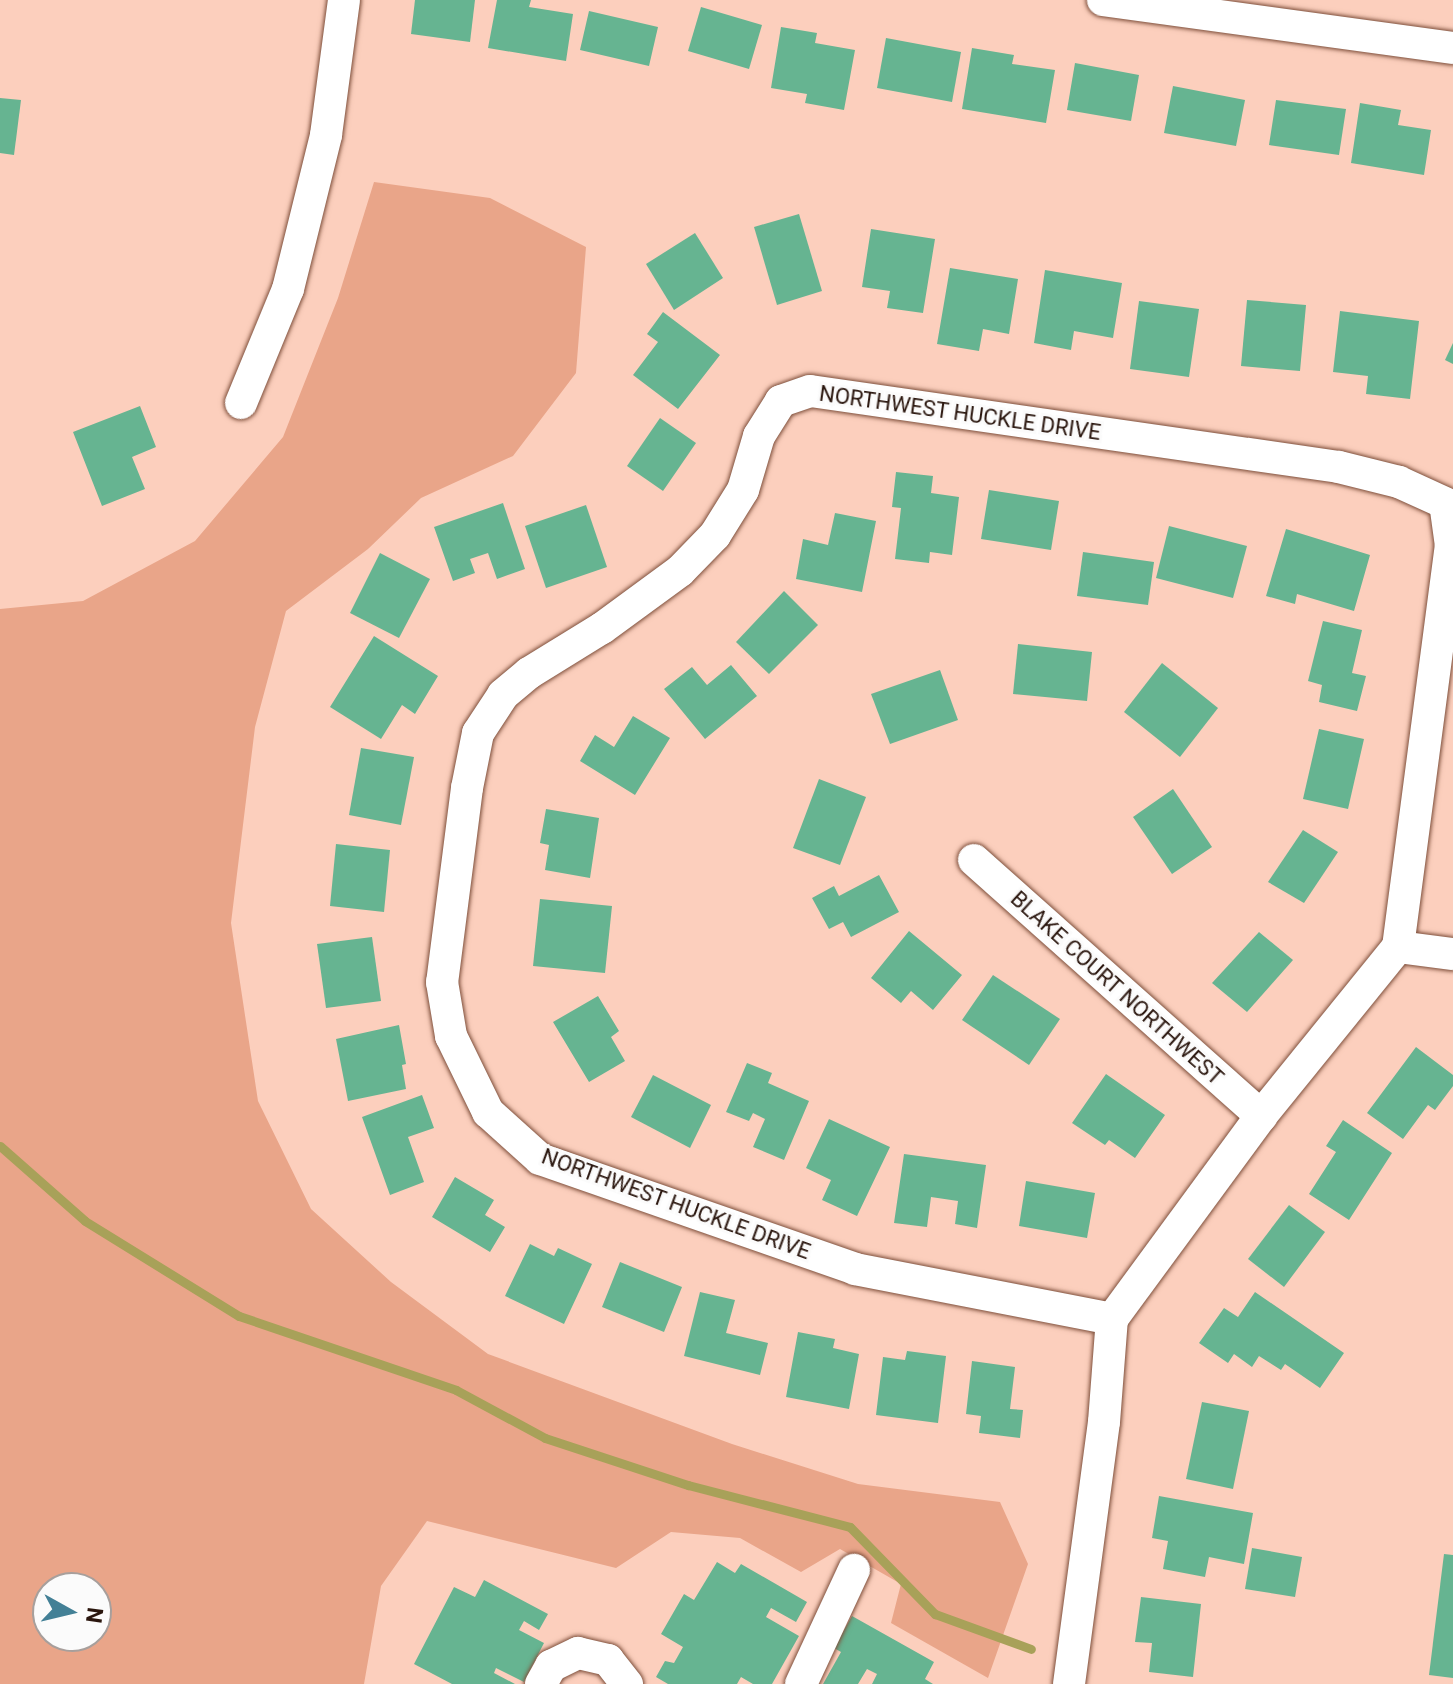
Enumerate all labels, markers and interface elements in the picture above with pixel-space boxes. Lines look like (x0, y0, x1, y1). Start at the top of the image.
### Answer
street label: NORTHWEST HUCKLE DRIVE (817, 380, 1103, 446)
street label: BLAKE COURT NORTHWEST (1005, 885, 1229, 1091)
street label: NORTHWEST HUCKLE DRIVE (538, 1143, 814, 1265)
north arrow (32, 1572, 112, 1652)
text: N (81, 1606, 108, 1625)

